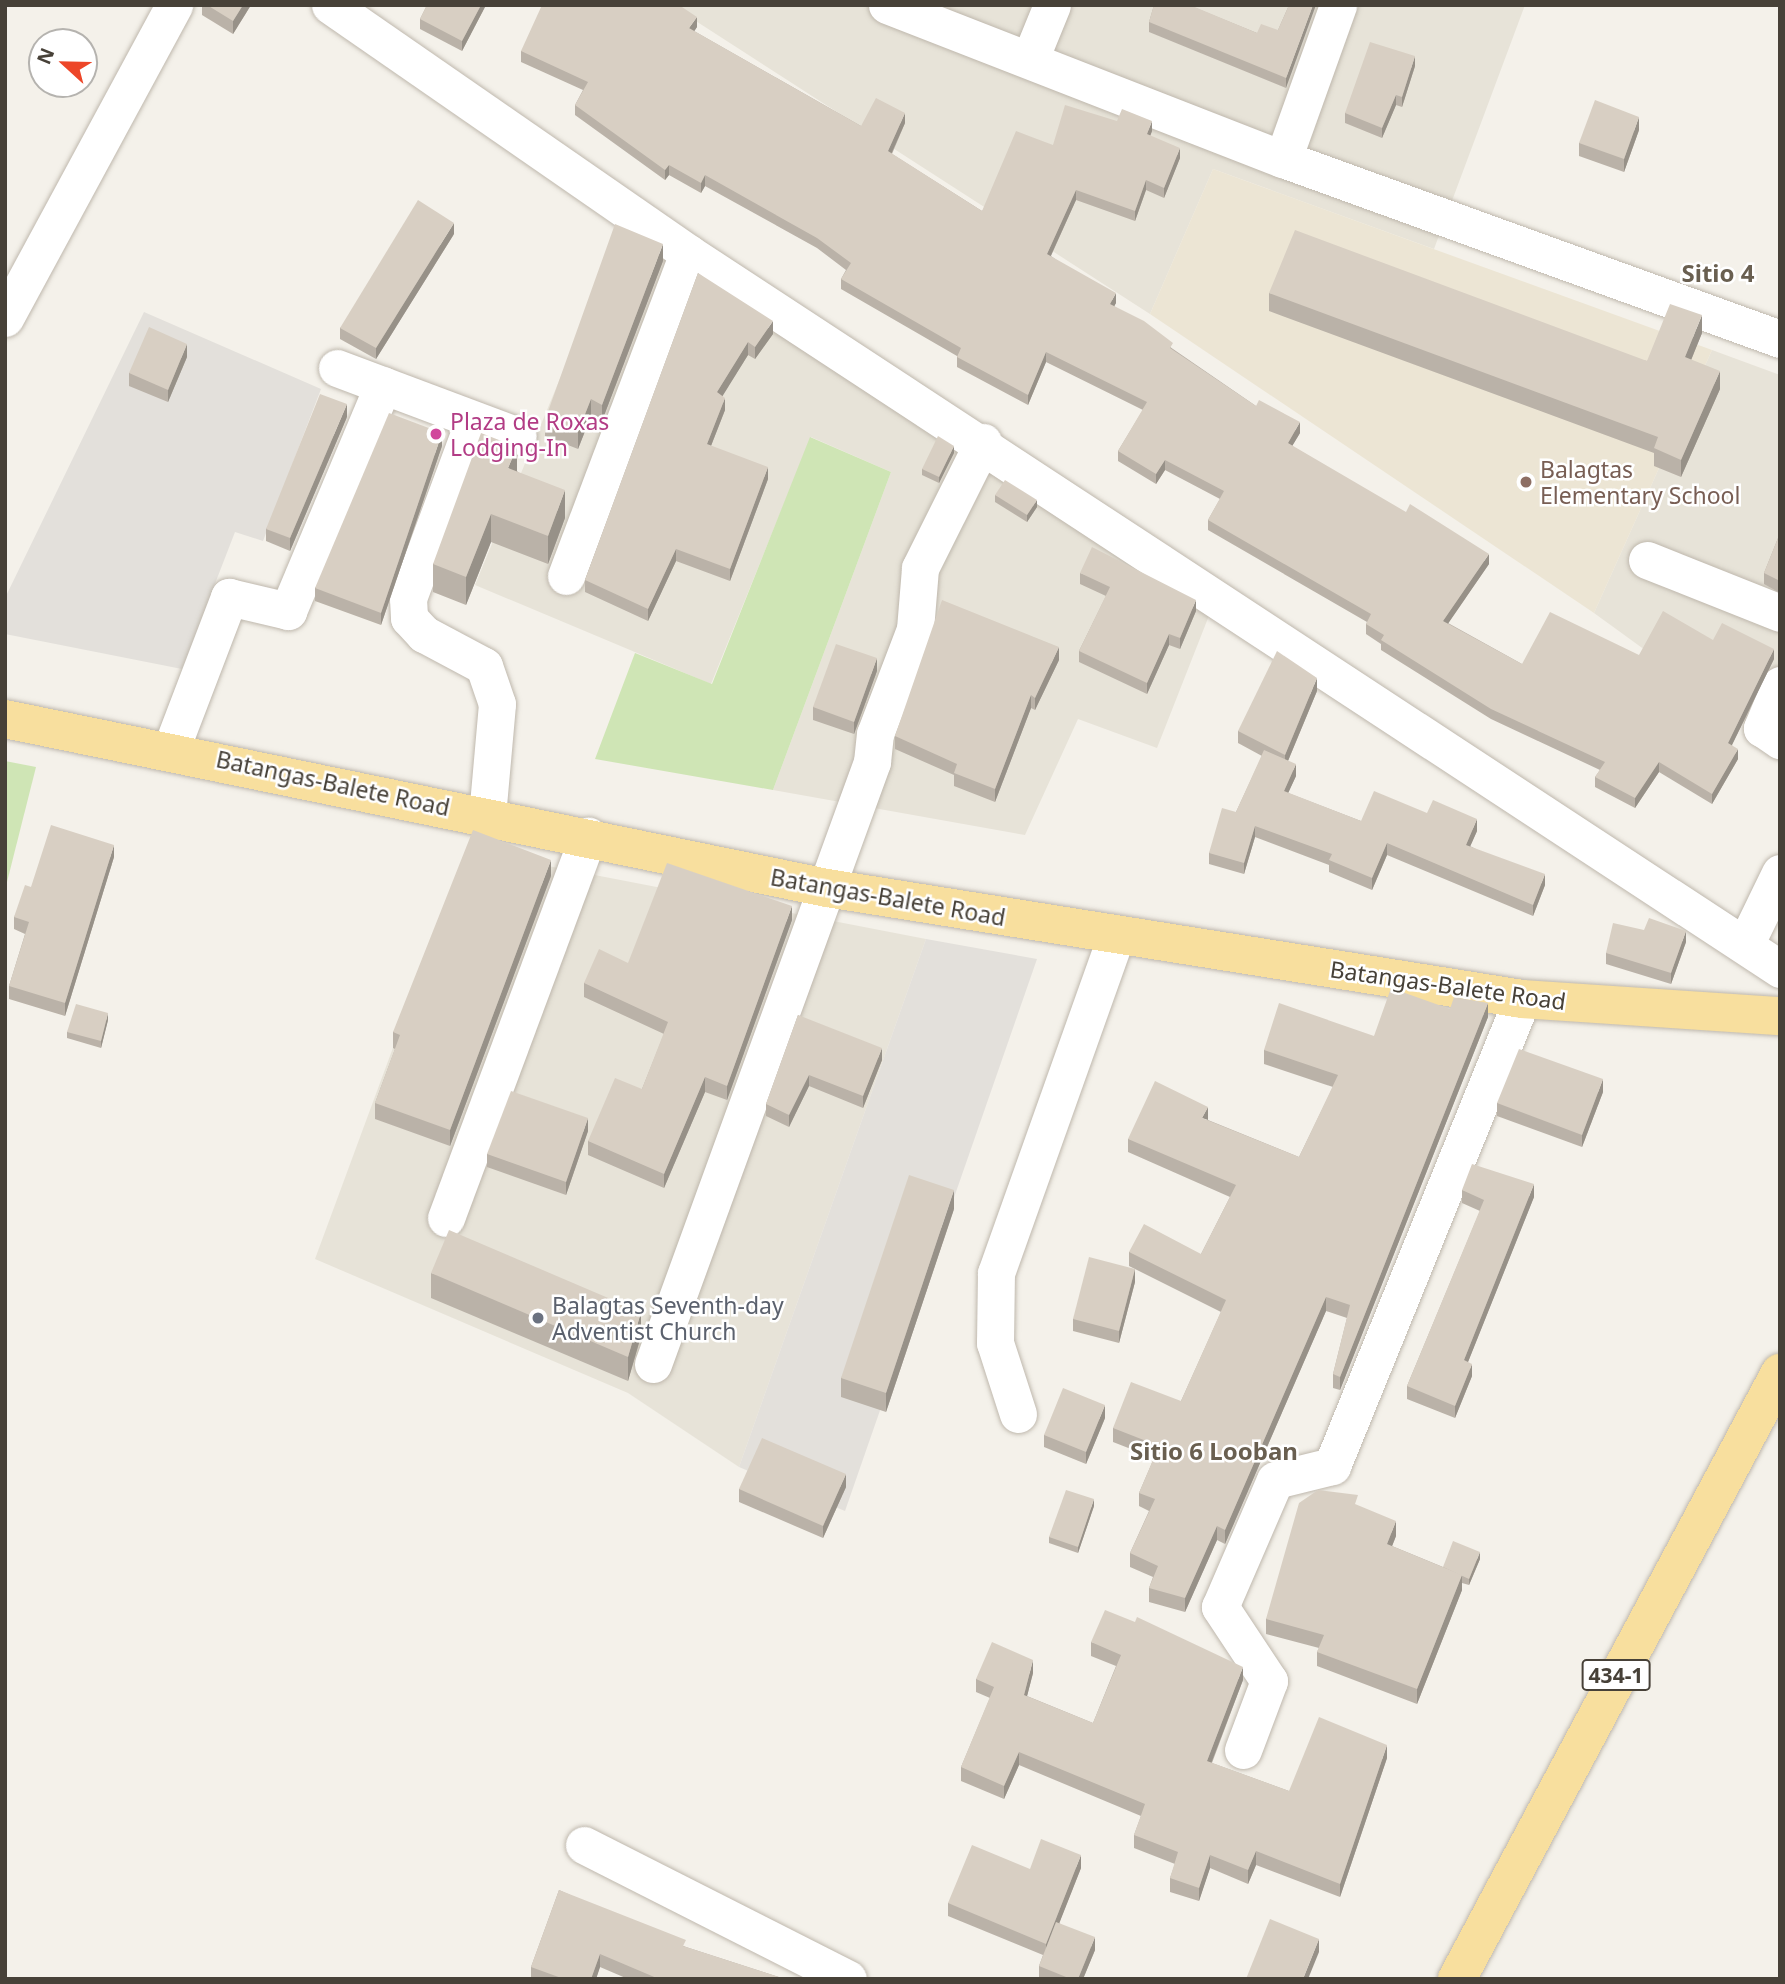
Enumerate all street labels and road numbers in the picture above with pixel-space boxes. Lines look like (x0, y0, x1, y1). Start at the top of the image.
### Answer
street label: Batangas-Balete Road (214, 745, 452, 821)
street label: Batangas-Balete Road (768, 863, 1008, 931)
street label: Batangas-Balete Road (1328, 955, 1568, 1015)
road number: 434-1 (1581, 1658, 1651, 1692)

